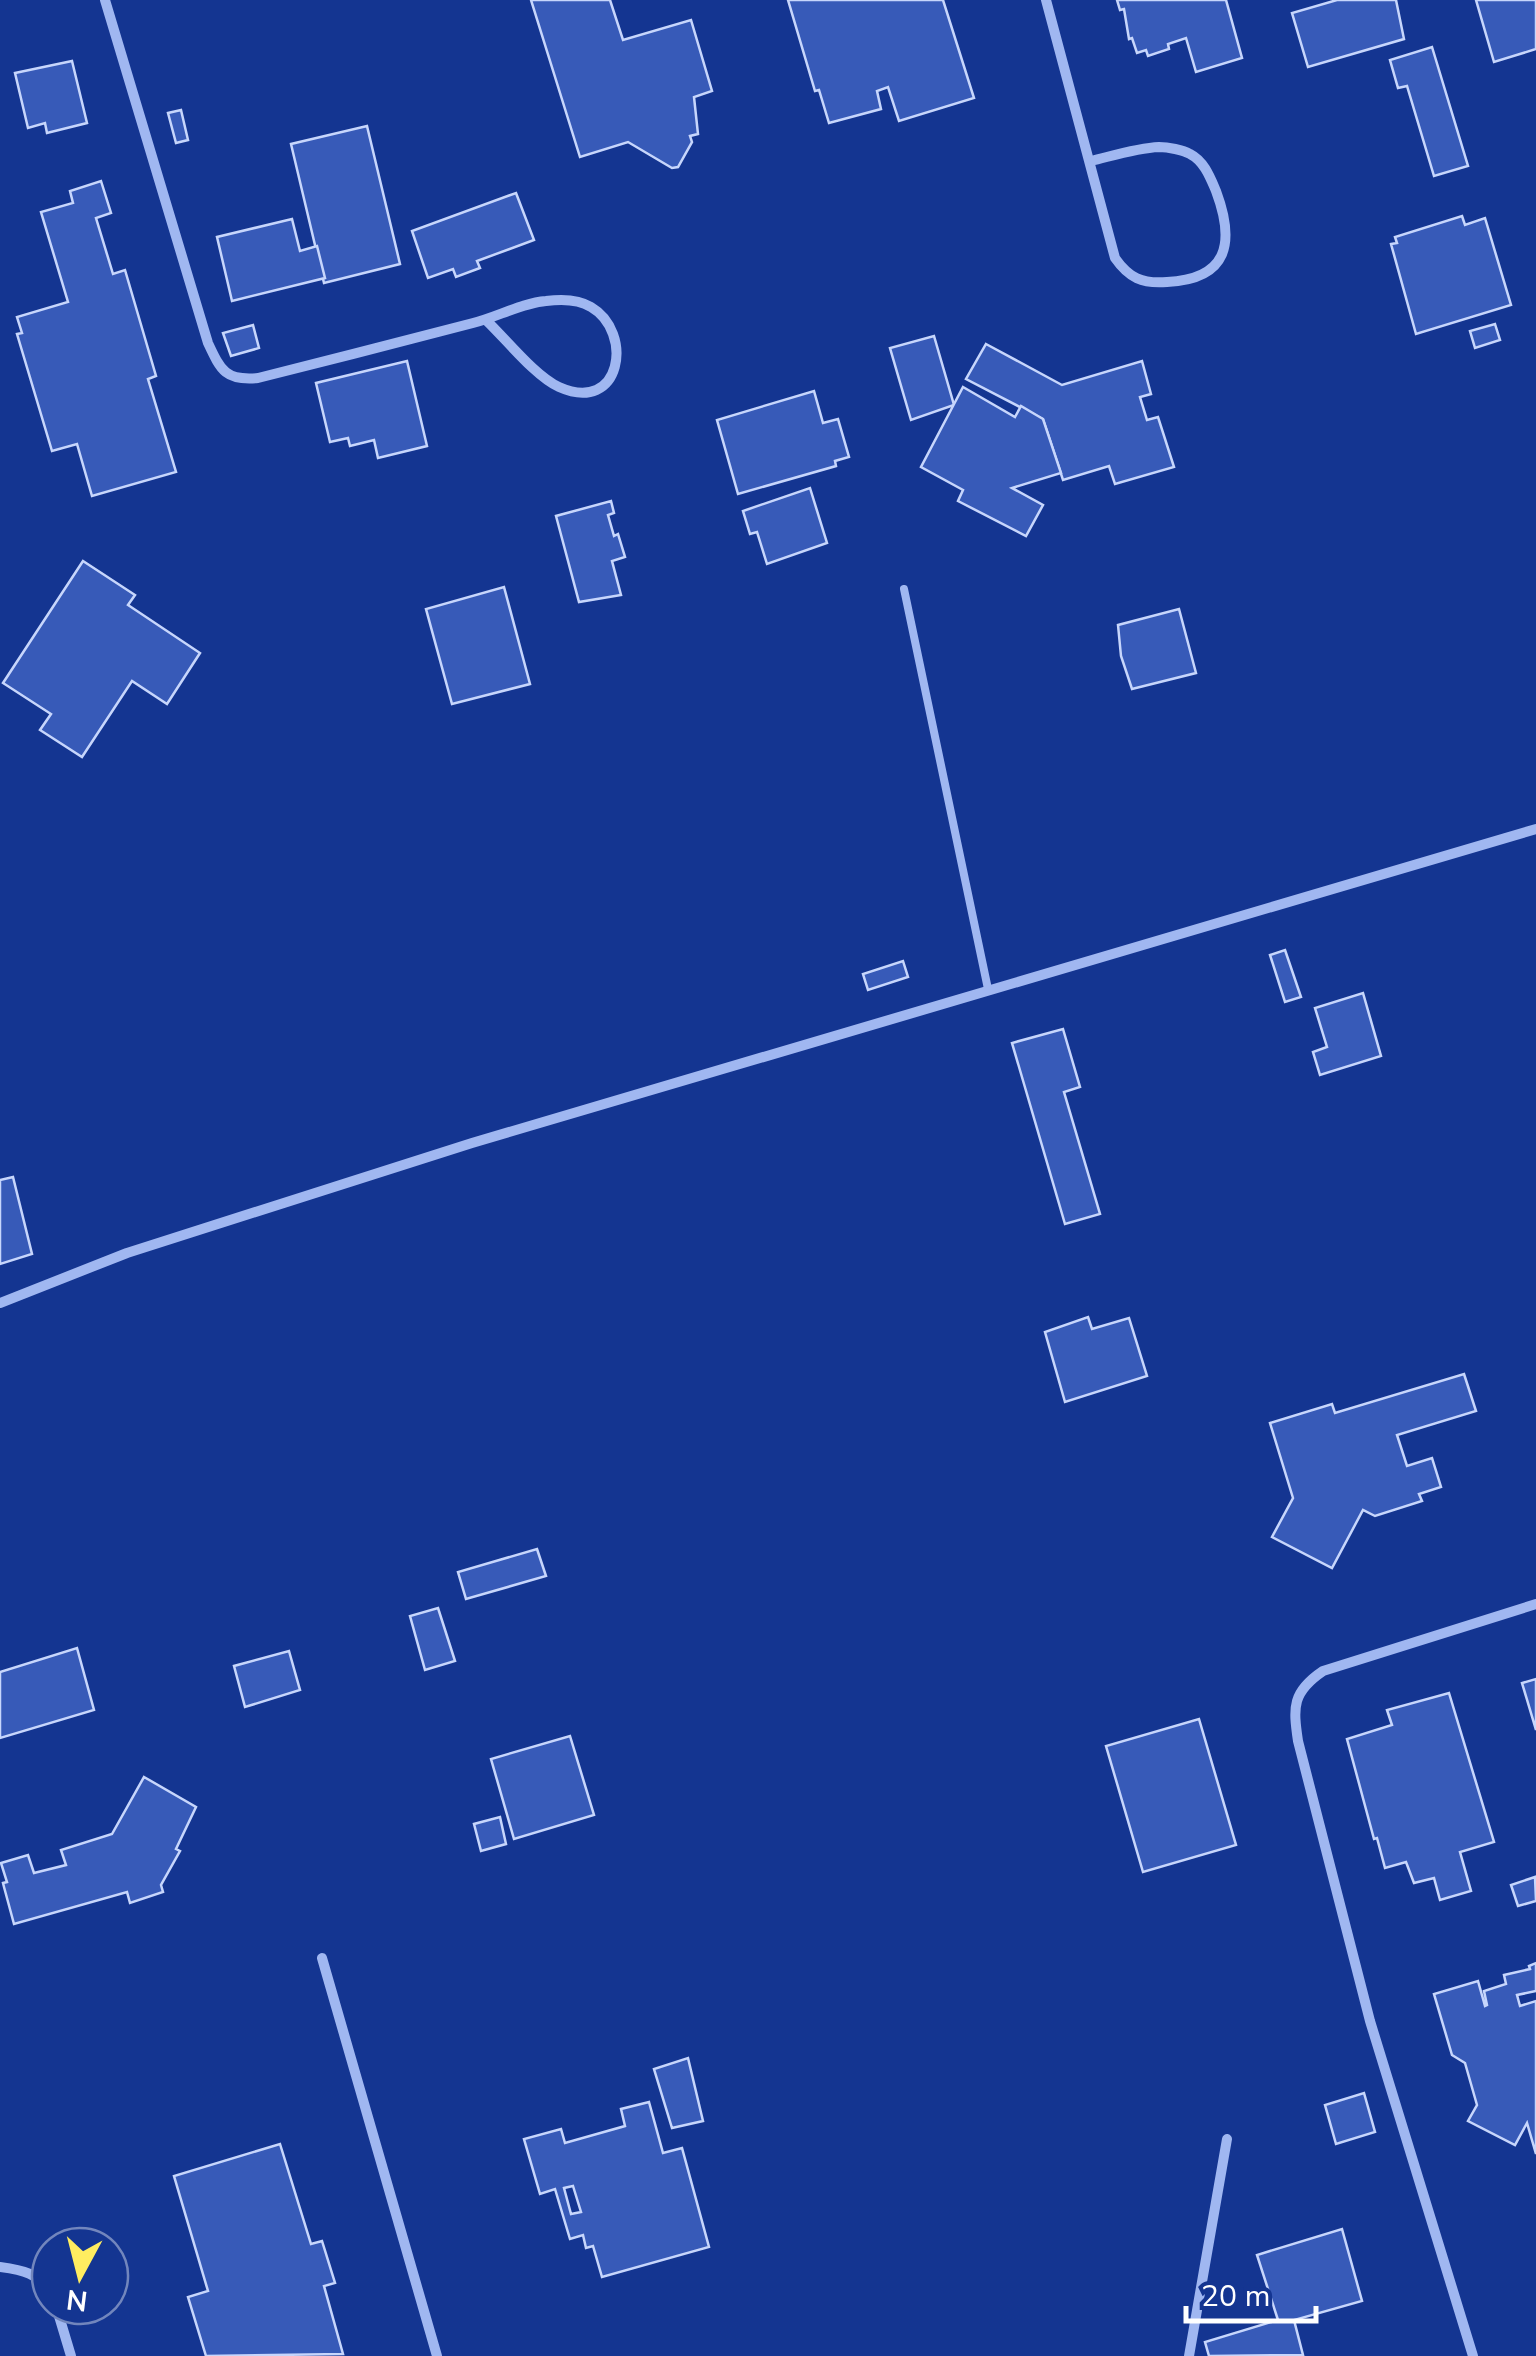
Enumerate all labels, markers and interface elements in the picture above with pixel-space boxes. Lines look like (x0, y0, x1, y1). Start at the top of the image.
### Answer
north arrow (30, 2226, 130, 2326)
scale bar (1186, 2261, 1316, 2323)
text: 20 m (1201, 2276, 1270, 2317)
text: N (64, 2280, 90, 2320)

